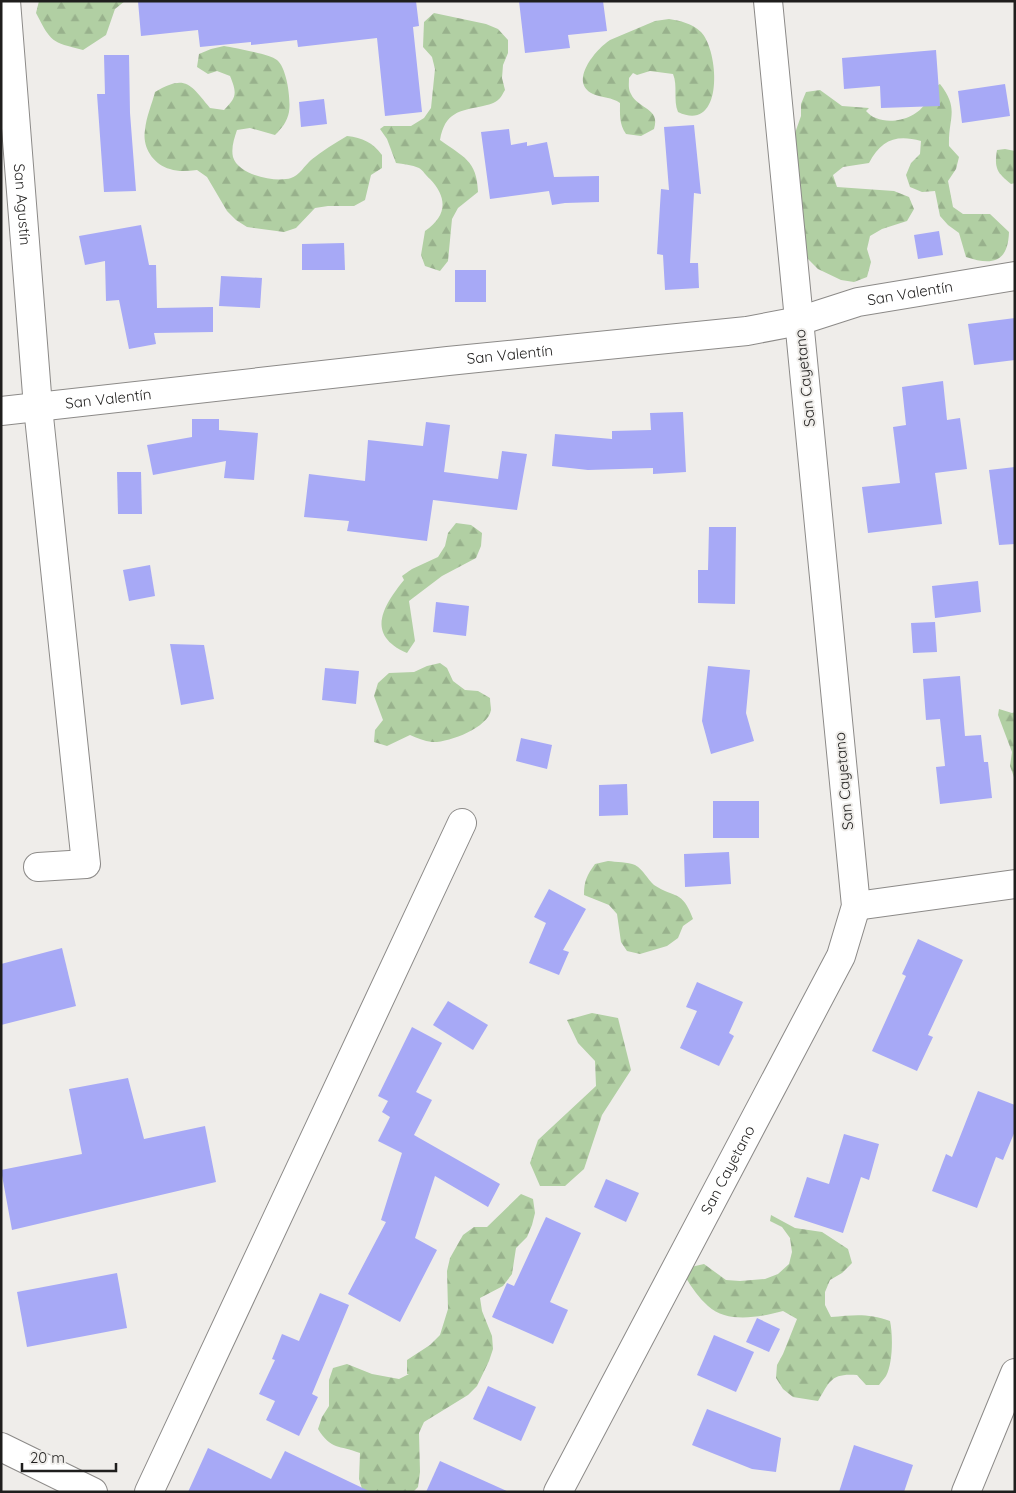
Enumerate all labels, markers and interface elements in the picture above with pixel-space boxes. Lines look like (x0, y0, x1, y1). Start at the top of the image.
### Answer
street label: San Agustín (10, 163, 35, 246)
street label: San Valentín (866, 276, 954, 309)
street label: San Cayetano (790, 328, 819, 428)
street label: San Valentín (466, 341, 554, 368)
street label: San Valentín (64, 384, 152, 413)
street label: San Cayetano (830, 731, 857, 831)
street label: San Cayetano (696, 1122, 759, 1218)
scale bar (22, 1440, 116, 1472)
text: 20 m (30, 1448, 65, 1467)

